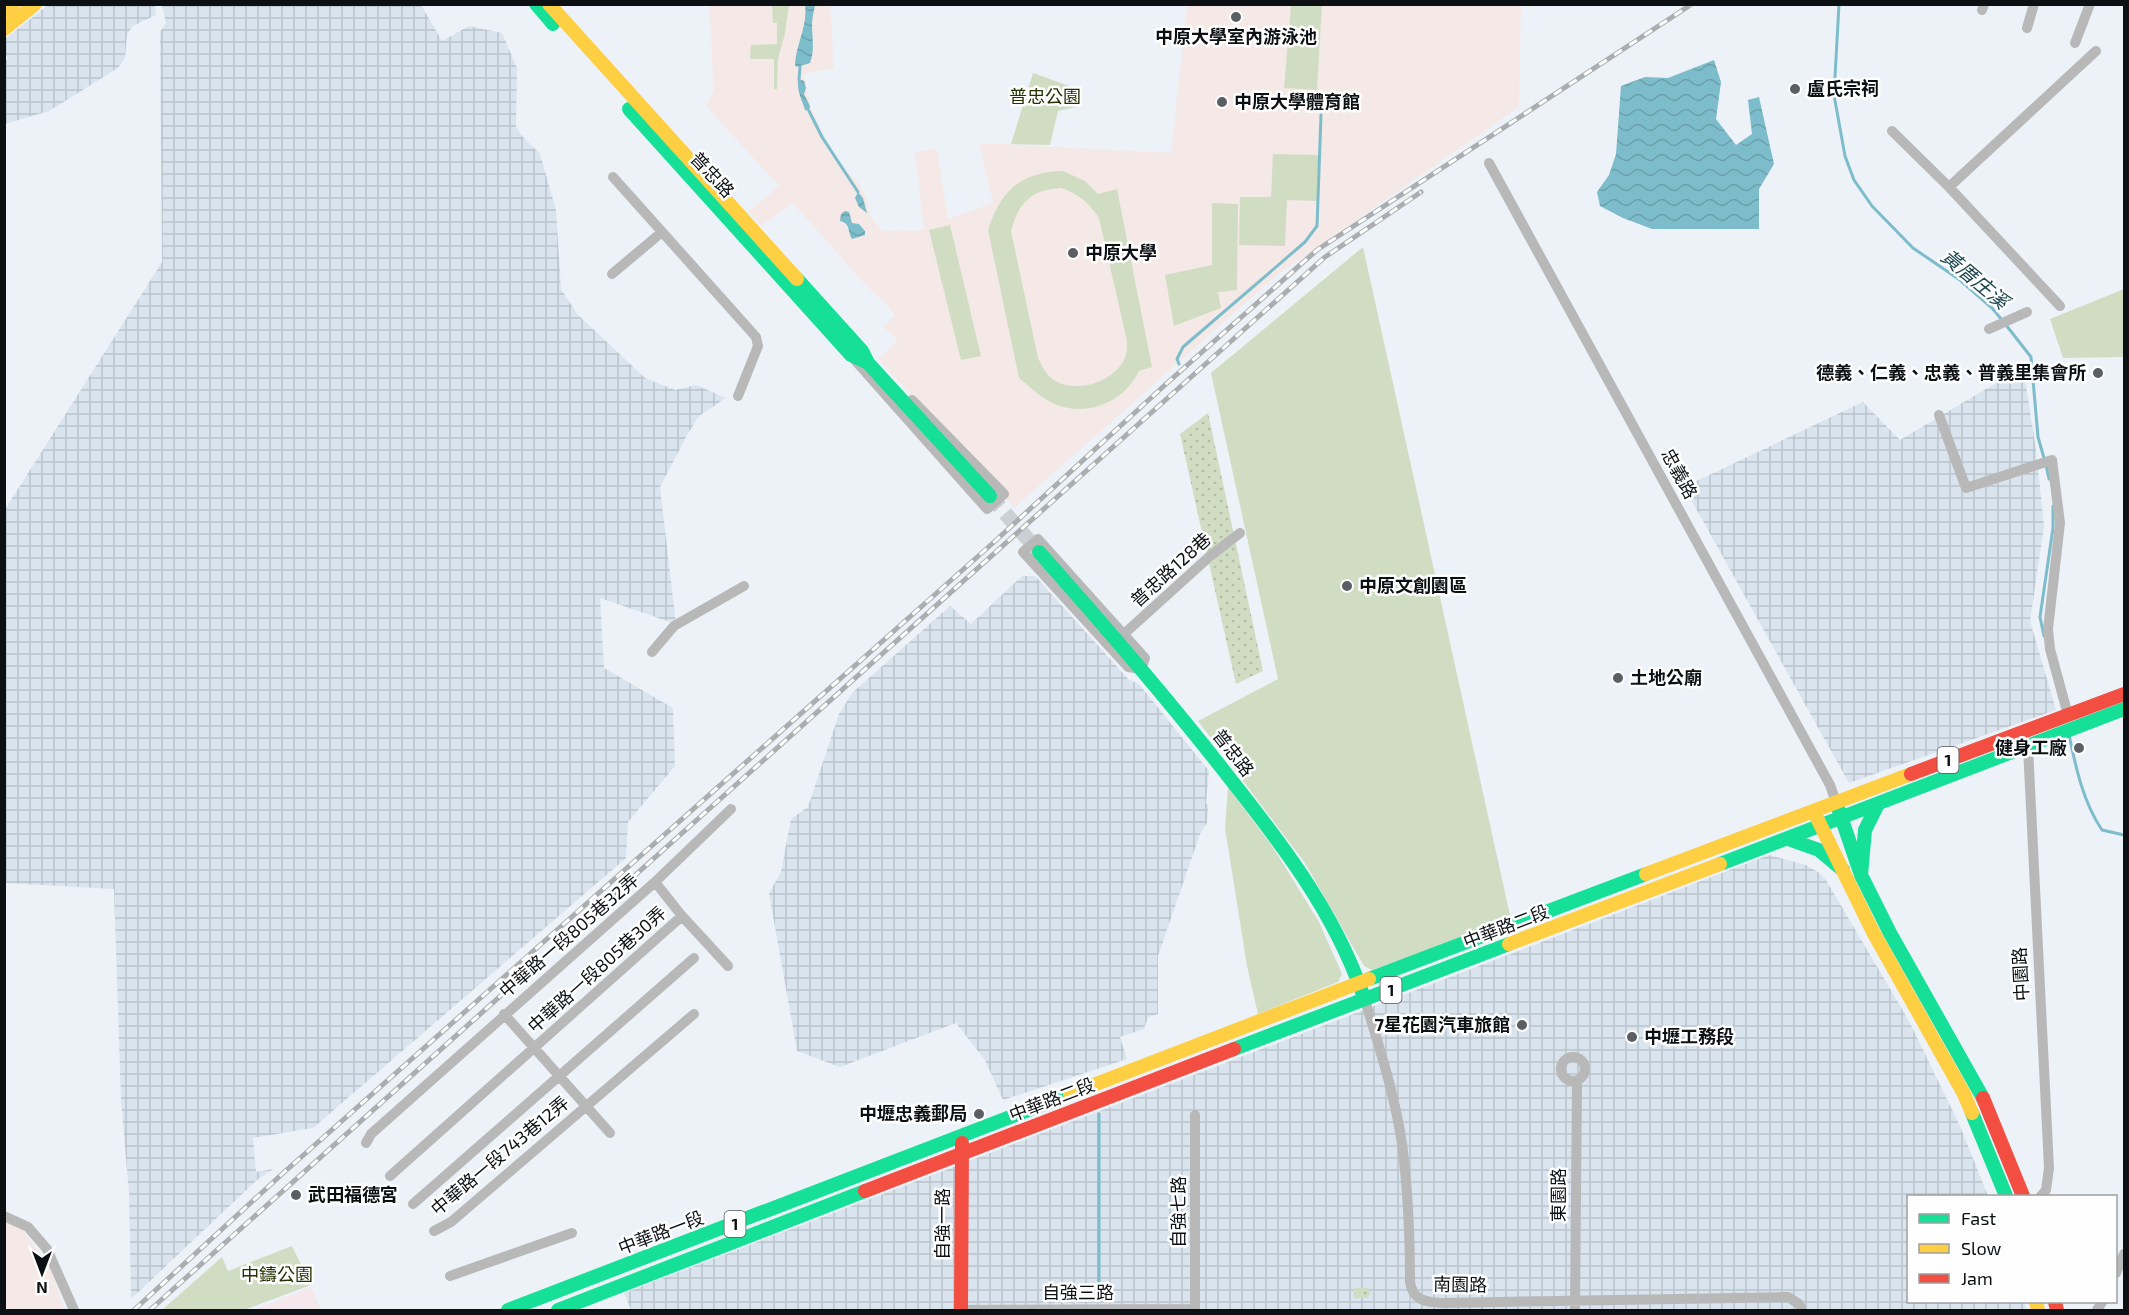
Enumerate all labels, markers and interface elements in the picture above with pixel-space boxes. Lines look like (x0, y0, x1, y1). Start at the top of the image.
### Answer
marker: 中原大學室內游泳池 (1229, 10, 1243, 24)
place label: 中原大學室內游泳池 (1155, 25, 1317, 47)
place label: 盧氏宗祠 (1807, 77, 1879, 99)
marker: 盧氏宗祠 (1788, 82, 1802, 96)
park label: 普忠公園 (1009, 85, 1081, 107)
place label: 中原大學體育館 (1234, 90, 1360, 112)
marker: 中原大學體育館 (1215, 95, 1229, 109)
street label: 普忠路 (686, 147, 739, 202)
place label: 中原大學 (1085, 241, 1157, 263)
water label: 黃厝庄溪 (1937, 243, 2016, 315)
marker: 中原大學 (1066, 246, 1080, 260)
place label: 德義、仁義、忠義、普義里集會所 (1816, 361, 2086, 383)
marker: 德義、仁義、忠義、普義里集會所 (2091, 366, 2105, 380)
street label: 忠義路 (1657, 445, 1703, 502)
street label: 普忠路128巷 (1126, 528, 1215, 611)
place label: 中原文創園區 (1359, 574, 1467, 596)
marker: 中原文創園區 (1340, 579, 1354, 593)
place label: 土地公廟 (1630, 666, 1702, 688)
marker: 土地公廟 (1611, 671, 1625, 685)
street label: 普忠路 (1208, 724, 1259, 780)
place label: 健身工廠 (1995, 736, 2067, 758)
marker: 健身工廠 (2072, 741, 2086, 755)
road number: 1 (1938, 747, 1958, 773)
street label: 中華路一段805巷32弄 (494, 869, 643, 1002)
street label: 中華路二段 (1460, 900, 1552, 952)
street label: 中華路一段805巷30弄 (523, 901, 670, 1037)
street label: 中園路 (2008, 947, 2032, 1002)
road number: 1 (1380, 977, 1402, 1003)
place label: 7星花園汽車旅館 (1374, 1013, 1510, 1035)
marker: 7星花園汽車旅館 (1515, 1018, 1529, 1032)
place label: 中壢工務段 (1644, 1025, 1734, 1047)
marker: 中壢工務段 (1625, 1030, 1639, 1044)
street label: 中華路二段 (1006, 1073, 1098, 1125)
street label: 中華路一段743巷12弄 (426, 1091, 573, 1219)
place label: 中壢忠義郵局 (859, 1102, 967, 1124)
marker: 中壢忠義郵局 (972, 1107, 986, 1121)
street label: 東園路 (1547, 1168, 1569, 1222)
street label: 自強七路 (1167, 1176, 1189, 1248)
place label: 武田福德宮 (308, 1183, 398, 1205)
marker: 武田福德宮 (289, 1188, 303, 1202)
street label: 自強一路 (931, 1188, 953, 1260)
legend (1907, 1195, 2117, 1303)
street label: 中華路一段 (615, 1206, 707, 1258)
text: Fast (1961, 1207, 1996, 1229)
road number: 1 (724, 1211, 746, 1237)
text: Slow (1961, 1237, 2002, 1259)
north arrow (12, 1243, 72, 1303)
park label: 中鑄公園 (241, 1263, 313, 1285)
text: Jam (1961, 1267, 1993, 1289)
street label: 南園路 (1433, 1273, 1487, 1295)
text: N (36, 1279, 48, 1298)
street label: 自強三路 (1042, 1281, 1114, 1303)

